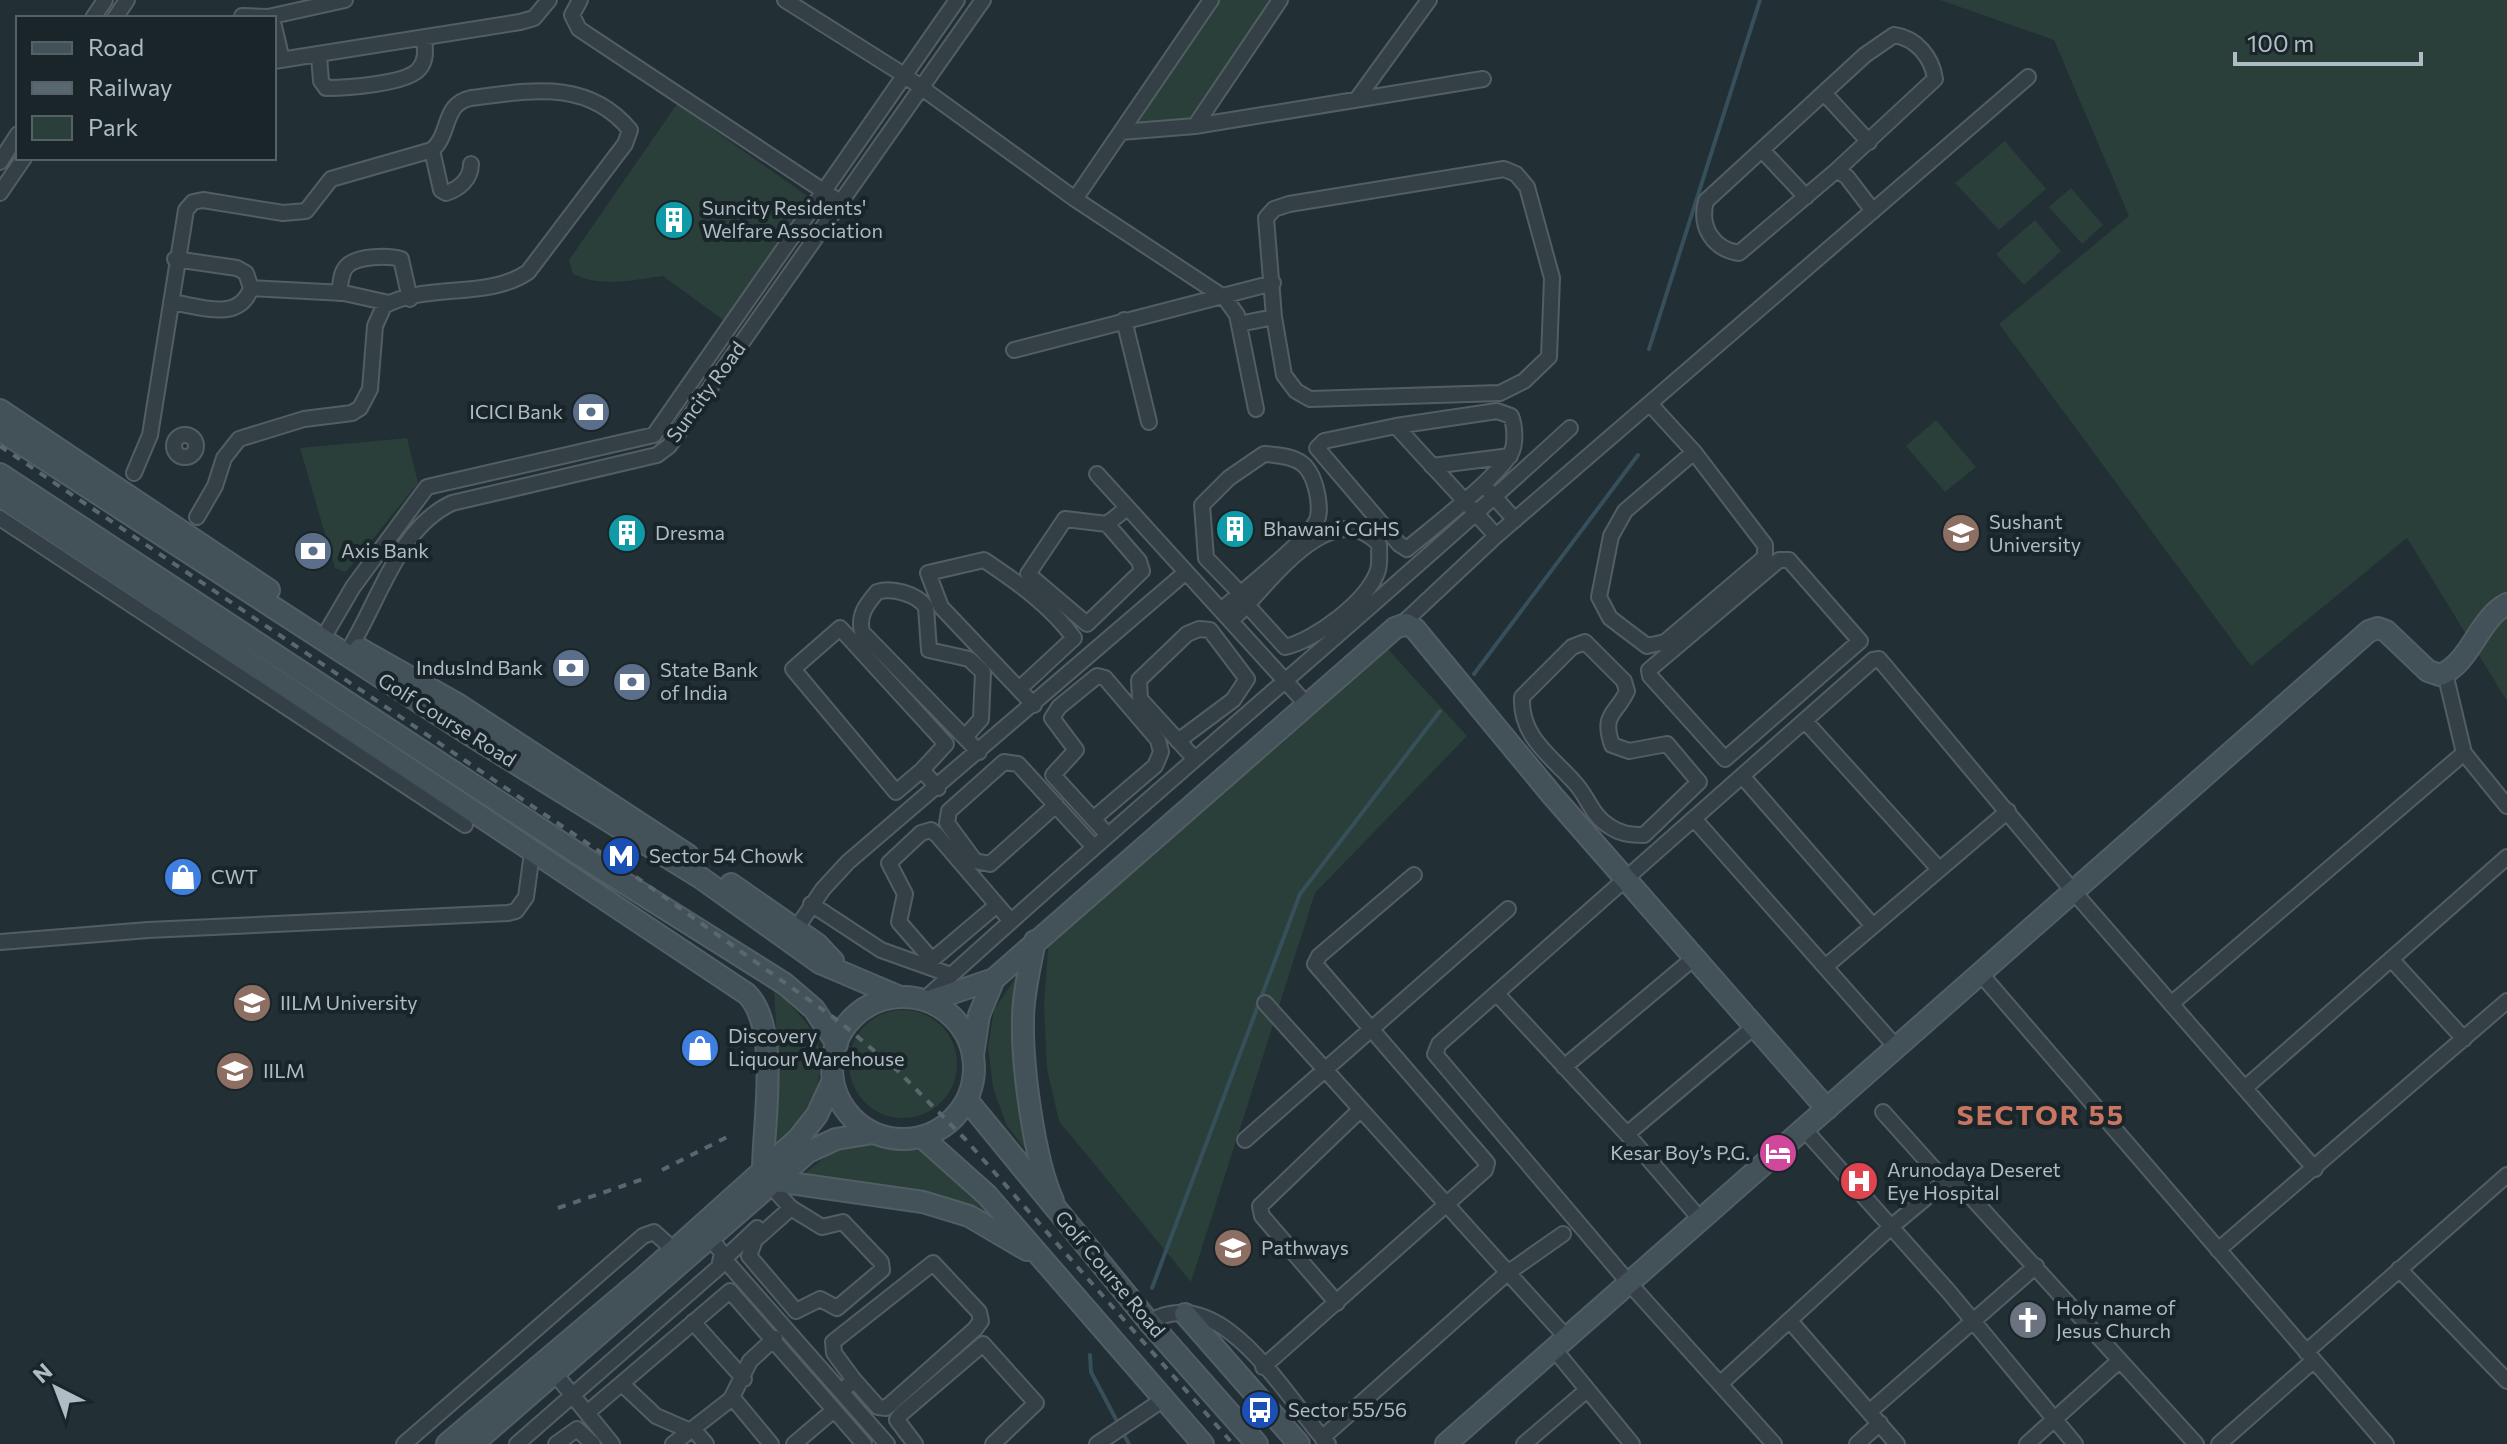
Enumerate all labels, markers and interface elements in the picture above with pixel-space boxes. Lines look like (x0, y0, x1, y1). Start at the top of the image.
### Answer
legend (16, 16, 276, 160)
scale bar (2235, 16, 2421, 66)
text: 100 m (2247, 28, 2314, 57)
text: Road (88, 32, 144, 61)
text: Railway (88, 72, 173, 101)
text: Park (88, 112, 138, 141)
place label: Suncity Residents' Welfare Association (702, 195, 883, 242)
building icon: Suncity Residents' Welfare Association (653, 199, 695, 241)
street label: Suncity Road (661, 336, 750, 446)
bank icon: ICICI Bank (570, 391, 612, 433)
place label: ICICI Bank (469, 399, 563, 423)
building icon: Bhawani CGHS (1214, 508, 1256, 550)
place label: Sushant University (1989, 509, 2081, 556)
building icon: Dresma (606, 512, 648, 554)
school or university icon: Sushant University (1940, 512, 1982, 554)
place label: Bhawani CGHS (1263, 516, 1399, 540)
place label: Dresma (655, 520, 725, 544)
bank icon: Axis Bank (292, 530, 334, 572)
place label: Axis Bank (341, 538, 429, 562)
bank icon: IndusInd Bank (550, 647, 592, 689)
place label: IndusInd Bank (416, 655, 543, 679)
place label: State Bank of India (660, 657, 758, 704)
bank icon: State Bank of India (611, 661, 653, 703)
street label: Golf Course Road (374, 667, 521, 771)
metro station icon: Sector 54 Chowk (600, 835, 642, 877)
place label: Sector 54 Chowk (649, 843, 804, 867)
shop icon: CWT (162, 856, 204, 898)
place label: CWT (211, 864, 258, 888)
school or university icon: IILM University (231, 982, 273, 1024)
place label: IILM University (280, 990, 418, 1014)
place label: Discovery Liquour Warehouse (728, 1023, 905, 1070)
shop icon: Discovery Liquour Warehouse (679, 1027, 721, 1069)
school or university icon: IILM (214, 1050, 256, 1092)
place label: IILM (263, 1058, 305, 1082)
district label: SECTOR 55 (1957, 1097, 2125, 1131)
hotel icon: Kesar Boy’s P.G. (1757, 1132, 1799, 1174)
place label: Kesar Boy’s P.G. (1610, 1140, 1750, 1164)
place label: Arunodaya Deseret Eye Hospital (1887, 1157, 2061, 1204)
hospital icon: Arunodaya Deseret Eye Hospital (1838, 1160, 1880, 1202)
street label: Golf Course Road (1051, 1205, 1171, 1342)
school or university icon: Pathways (1212, 1227, 1254, 1269)
place label: Pathways (1261, 1235, 1349, 1259)
place label: Holy name of Jesus Church (2056, 1295, 2176, 1342)
church icon: Holy name of Jesus Church (2007, 1299, 2049, 1341)
north arrow (16, 1348, 96, 1428)
text: N (27, 1357, 57, 1388)
bus stop icon: Sector 55/56 (1239, 1389, 1281, 1431)
place label: Sector 55/56 (1288, 1397, 1407, 1421)

